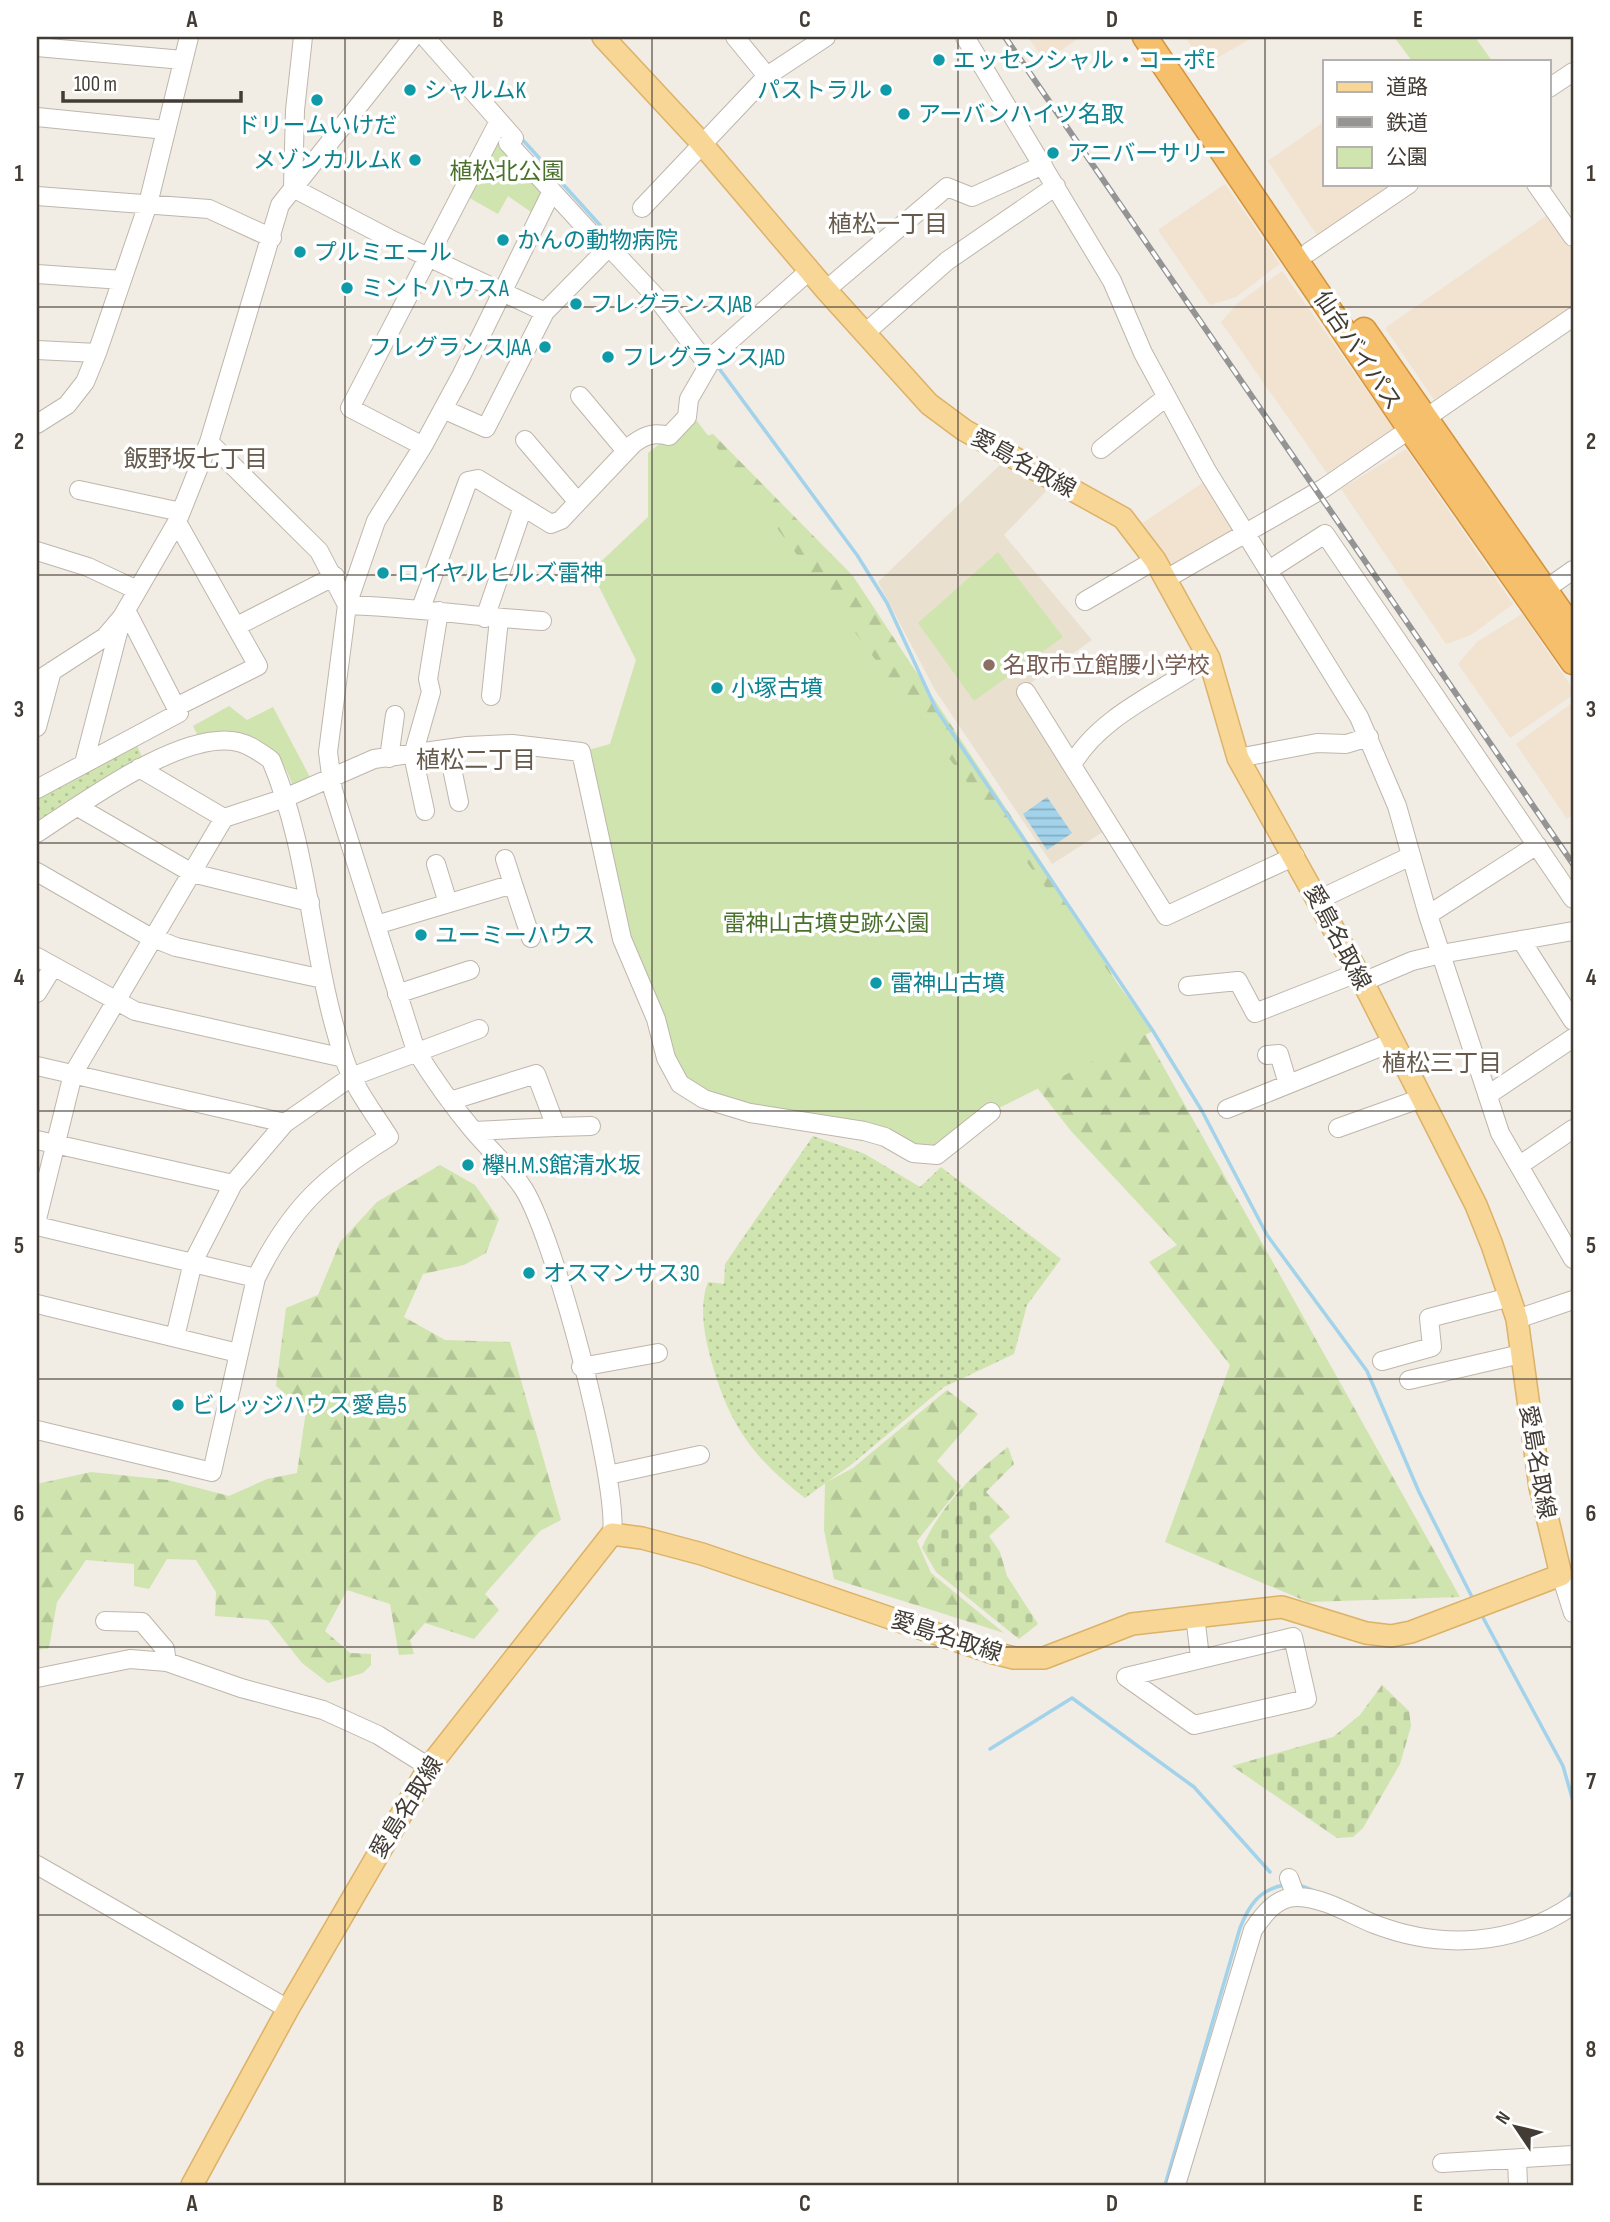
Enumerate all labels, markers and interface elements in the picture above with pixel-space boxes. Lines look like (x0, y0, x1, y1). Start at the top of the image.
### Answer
text: A (186, 6, 199, 34)
text: B (493, 6, 504, 34)
text: C (799, 6, 811, 34)
text: D (1106, 6, 1118, 34)
text: E (1413, 6, 1423, 34)
place label: エッセンシャル・コーポE (953, 47, 1215, 75)
marker: エッセンシャル・コーポE (931, 52, 947, 68)
scale bar (63, 60, 242, 104)
legend (1323, 60, 1550, 186)
text: 100 m (74, 72, 117, 97)
text: 道路 (1386, 75, 1428, 100)
place label: シャルムK (424, 77, 527, 105)
place label: パストラル (757, 77, 872, 105)
marker: シャルムK (402, 82, 418, 98)
marker: パストラル (878, 82, 894, 98)
marker: ドリームいけだ (309, 92, 325, 108)
place label: アーバンハイツ名取 (918, 101, 1124, 129)
marker: アーバンハイツ名取 (896, 106, 912, 122)
text: 鉄道 (1386, 111, 1428, 136)
place label: ドリームいけだ (237, 112, 397, 140)
place label: アニバーサリー (1067, 140, 1227, 168)
marker: アニバーサリー (1045, 145, 1061, 161)
text: 公園 (1386, 145, 1428, 170)
place label: メゾンカルムK (253, 147, 402, 175)
marker: メゾンカルムK (407, 152, 423, 168)
park label: 植松北公園 (450, 158, 565, 186)
text: 1 (14, 160, 24, 188)
text: 1 (1586, 160, 1596, 188)
district label: 植松一丁目 (828, 210, 948, 239)
place label: かんの動物病院 (517, 227, 678, 255)
marker: かんの動物病院 (495, 232, 511, 248)
place label: プルミエール (314, 239, 452, 267)
marker: プルミエール (292, 244, 308, 260)
place label: ミントハウスA (361, 275, 509, 303)
marker: ミントハウスA (339, 280, 355, 296)
street label: 仙台バイパス (1307, 286, 1407, 415)
place label: フレグランスJAB (590, 291, 752, 319)
marker: フレグランスJAB (568, 296, 584, 312)
place label: フレグランスJAA (369, 334, 531, 362)
marker: フレグランスJAA (537, 339, 553, 355)
place label: フレグランスJAD (622, 344, 785, 372)
marker: フレグランスJAD (600, 349, 616, 365)
street label: 愛島名取線 (966, 424, 1081, 504)
text: 2 (14, 428, 24, 456)
text: 2 (1586, 428, 1596, 456)
district label: 飯野坂七丁目 (124, 445, 268, 474)
place label: ロイヤルヒルズ雷神 (397, 560, 603, 588)
marker: ロイヤルヒルズ雷神 (375, 565, 391, 581)
place label: 名取市立館腰小学校 (1003, 652, 1210, 680)
marker: 名取市立館腰小学校 (981, 657, 997, 673)
place label: 小塚古墳 (731, 675, 823, 703)
marker: 小塚古墳 (709, 680, 725, 696)
text: 3 (14, 696, 24, 724)
text: 3 (1586, 696, 1596, 724)
district label: 植松二丁目 (416, 746, 536, 775)
street label: 愛島名取線 (1298, 880, 1376, 995)
park label: 雷神山古墳史跡公園 (723, 910, 930, 938)
place label: ユーミーハウス (435, 922, 596, 950)
marker: ユーミーハウス (413, 927, 429, 943)
text: 4 (14, 964, 25, 992)
text: 4 (1586, 964, 1597, 992)
place label: 雷神山古墳 (890, 970, 1005, 998)
marker: 雷神山古墳 (868, 975, 884, 991)
district label: 植松三丁目 (1382, 1049, 1502, 1078)
place label: 欅H.M.S館清水坂 (482, 1152, 641, 1180)
marker: 欅H.M.S館清水坂 (460, 1157, 476, 1173)
text: 5 (14, 1232, 24, 1260)
text: 5 (1586, 1232, 1596, 1260)
place label: オスマンサス30 (543, 1260, 700, 1288)
marker: オスマンサス30 (521, 1265, 537, 1281)
place label: ビレッジハウス愛島5 (192, 1392, 407, 1420)
marker: ビレッジハウス愛島5 (170, 1397, 186, 1413)
street label: 愛島名取線 (1513, 1403, 1561, 1521)
text: 6 (14, 1500, 24, 1528)
text: 6 (1586, 1500, 1596, 1528)
street label: 愛島名取線 (888, 1606, 1006, 1668)
street label: 愛島名取線 (365, 1751, 449, 1864)
text: 7 (14, 1768, 24, 1796)
text: 7 (1586, 1768, 1596, 1796)
text: 8 (14, 2036, 25, 2064)
text: 8 (1586, 2036, 1597, 2064)
north arrow (1480, 2092, 1550, 2162)
text: N (1491, 2107, 1516, 2129)
text: A (186, 2190, 199, 2218)
text: B (493, 2190, 504, 2218)
text: C (799, 2190, 811, 2218)
text: D (1106, 2190, 1118, 2218)
text: E (1413, 2190, 1423, 2218)

